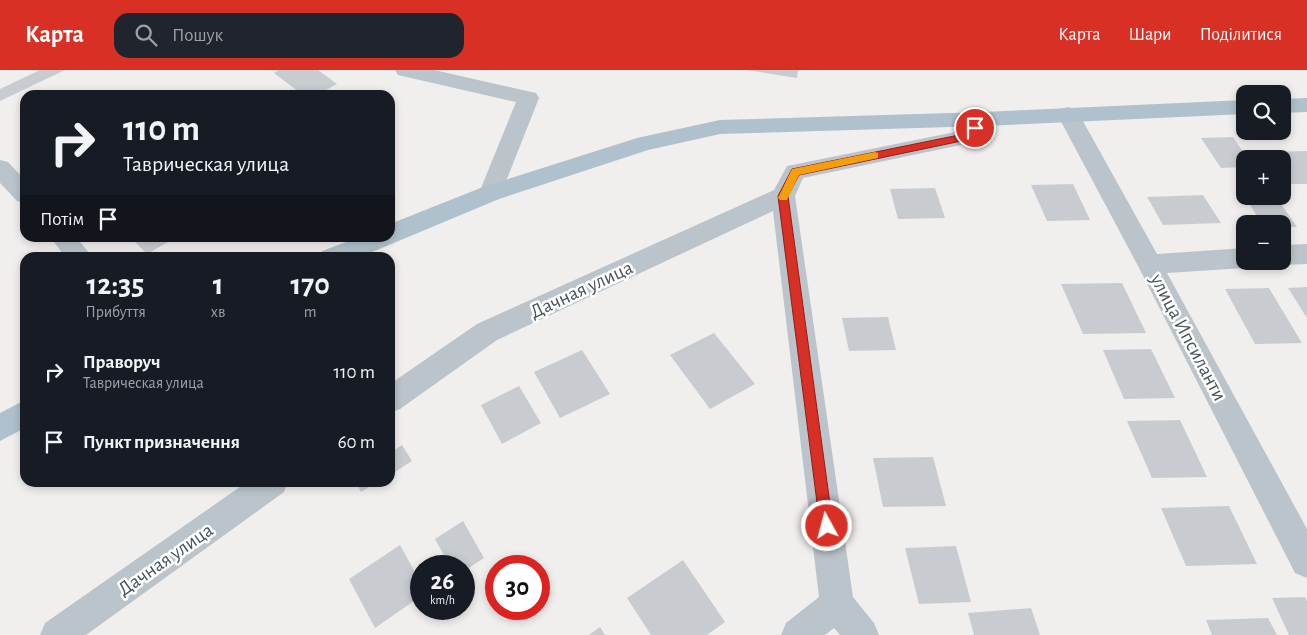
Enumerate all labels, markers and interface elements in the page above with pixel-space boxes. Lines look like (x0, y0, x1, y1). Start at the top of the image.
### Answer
search box (114, 13, 464, 58)
icon: search (132, 21, 160, 49)
text: Карта (25, 23, 84, 47)
text: Пошук (172, 26, 223, 45)
text: Карта (1058, 26, 1100, 44)
text: Шари (1128, 26, 1172, 44)
text: Поділитися (1200, 26, 1282, 44)
map controls (1236, 85, 1291, 270)
button: search (1236, 85, 1291, 140)
pin (954, 107, 996, 149)
icon: right (40, 110, 105, 175)
text: 110 m (123, 112, 200, 147)
icon: arrive (961, 114, 989, 142)
button: + (1236, 150, 1291, 205)
text: Таврическая улица (123, 153, 289, 175)
icon: arrive (94, 205, 122, 233)
text: Потім (40, 210, 84, 229)
button: − (1236, 215, 1291, 270)
street label: Дачная улица (527, 257, 636, 322)
text: 12:35 (87, 270, 144, 300)
text: 1 (213, 270, 224, 300)
text: 170 (290, 270, 330, 300)
street label: улица Ипсиланти (1146, 270, 1230, 404)
text: Прибуття (85, 304, 146, 320)
text: хв (211, 304, 225, 320)
text: m (304, 304, 317, 320)
text: Праворуч (83, 353, 161, 372)
icon: right (40, 358, 68, 386)
text: 110 m (334, 363, 375, 382)
text: Таврическая улица (83, 375, 204, 391)
icon: arrive (40, 428, 68, 456)
text: Пункт призначення (83, 433, 240, 452)
text: 60 m (338, 433, 375, 452)
position arrow (800, 499, 852, 551)
street label: Дачная улица (114, 520, 217, 600)
speed limit sign: 30 (485, 555, 550, 620)
text: 26 (431, 569, 454, 594)
text: km/h (430, 594, 455, 606)

